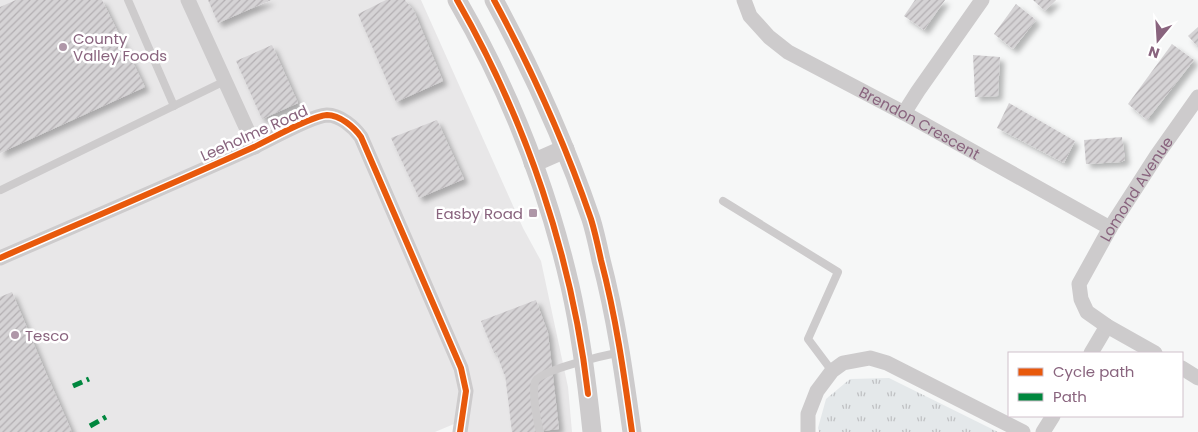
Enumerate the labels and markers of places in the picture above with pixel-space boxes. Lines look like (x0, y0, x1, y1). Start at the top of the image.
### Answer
place label: County Valley Foods (73, 28, 167, 66)
marker: County Valley Foods (57, 41, 69, 53)
place label: Easby Road (436, 203, 523, 224)
marker: Easby Road (527, 207, 539, 219)
place label: Tesco (25, 325, 69, 346)
marker: Tesco (9, 329, 21, 341)

